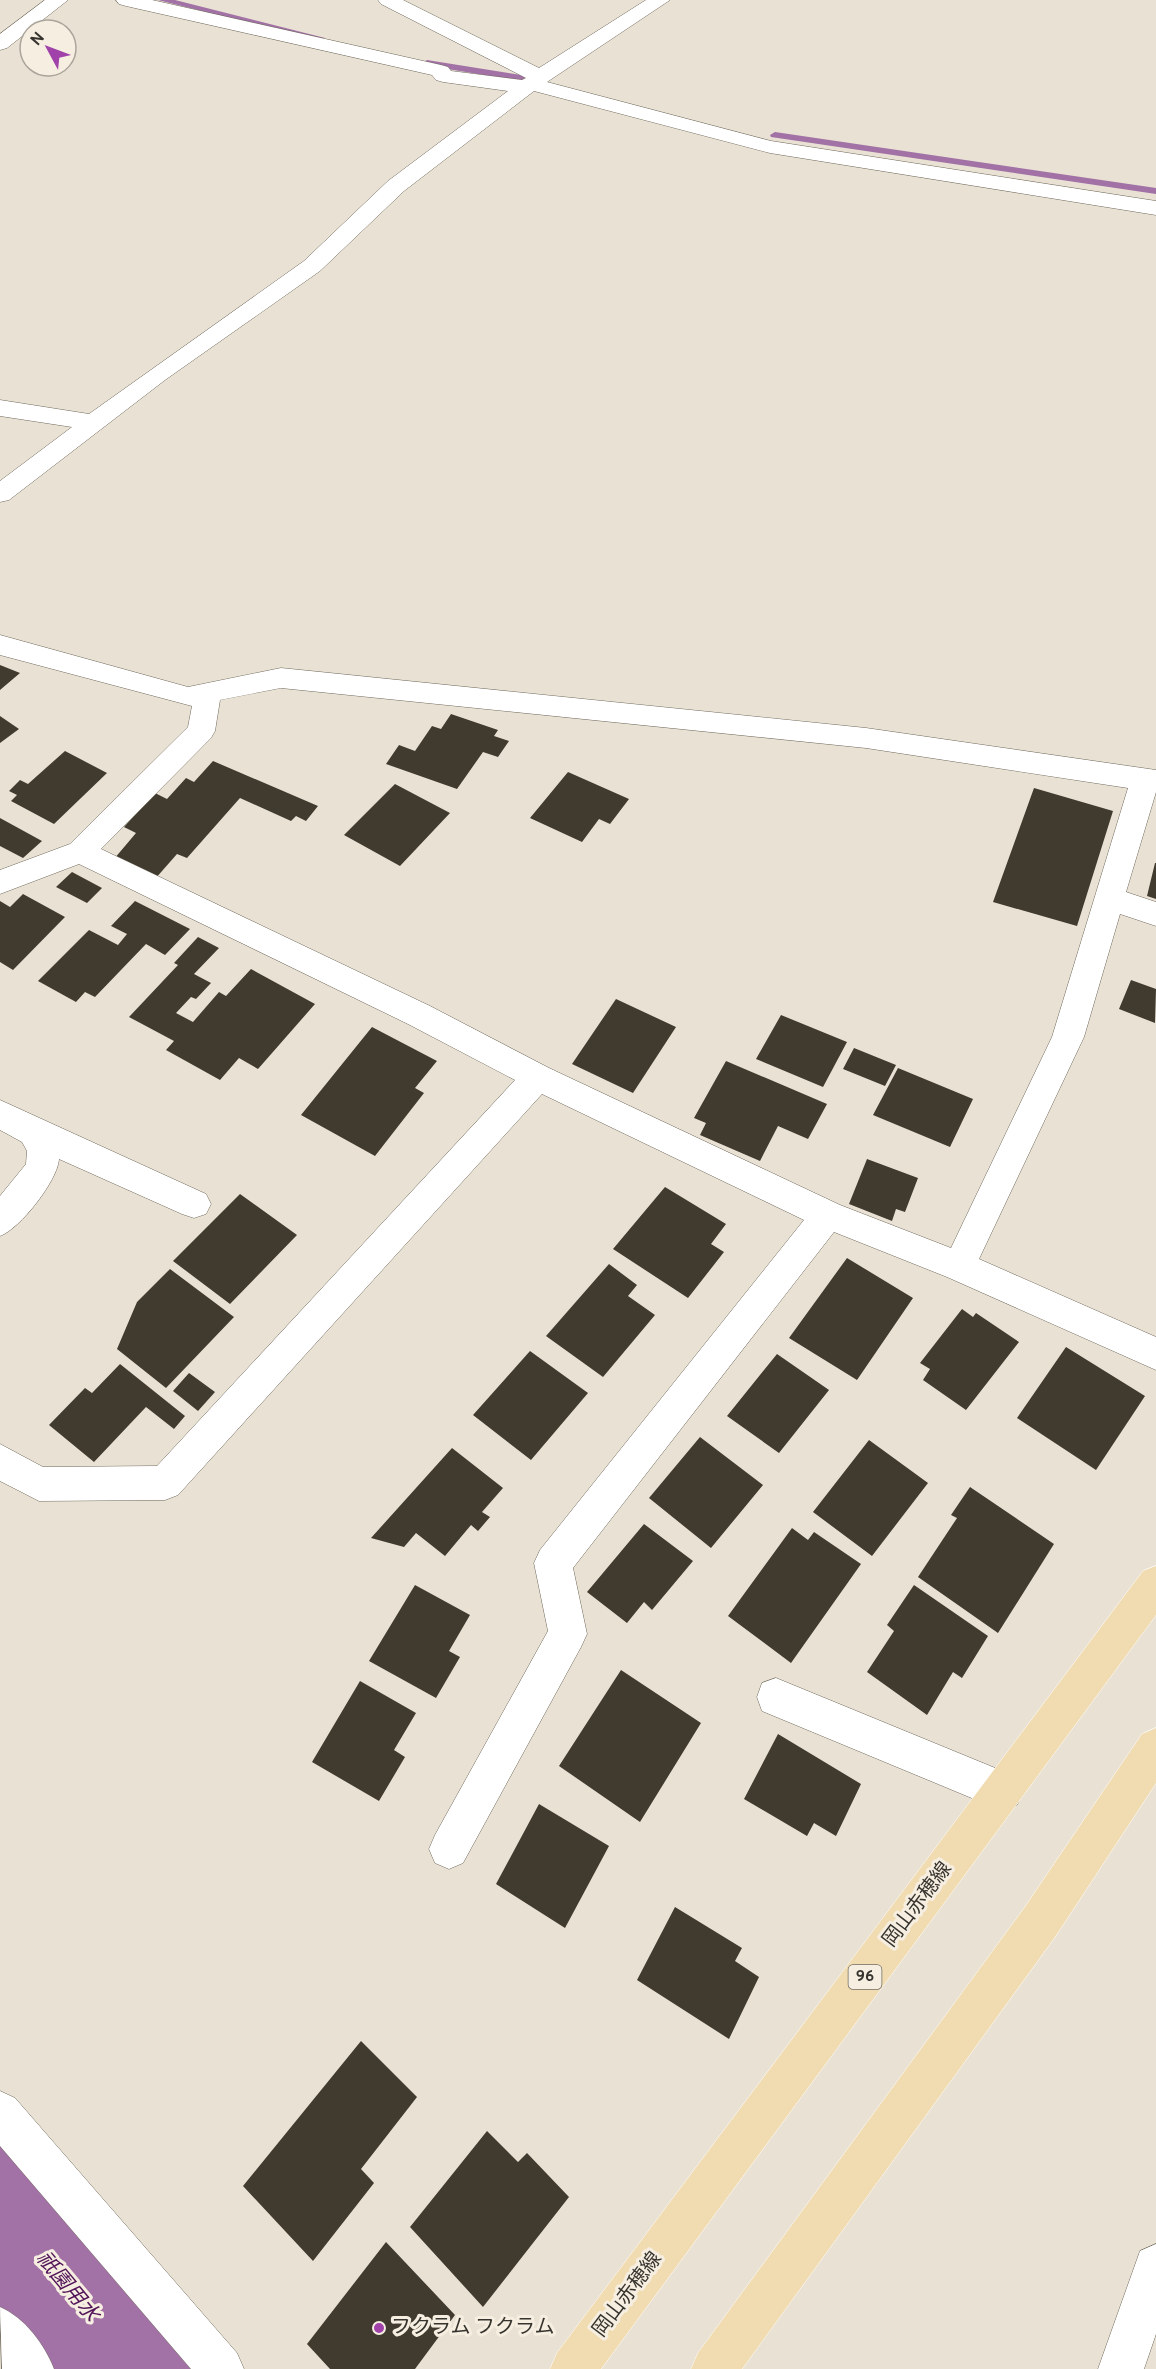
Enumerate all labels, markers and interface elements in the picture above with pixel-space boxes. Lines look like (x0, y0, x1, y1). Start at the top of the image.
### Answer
north arrow (18, 18, 78, 78)
text: N (27, 29, 50, 50)
street label: 岡山赤穂線 (878, 1857, 958, 1953)
road number: 96 (848, 1965, 882, 1989)
water label: 祇園用水 (30, 2246, 106, 2329)
street label: 岡山赤穂線 (588, 2247, 668, 2343)
place label: フクラム フクラム (391, 2315, 555, 2341)
marker: フクラム フクラム (372, 2321, 386, 2335)

